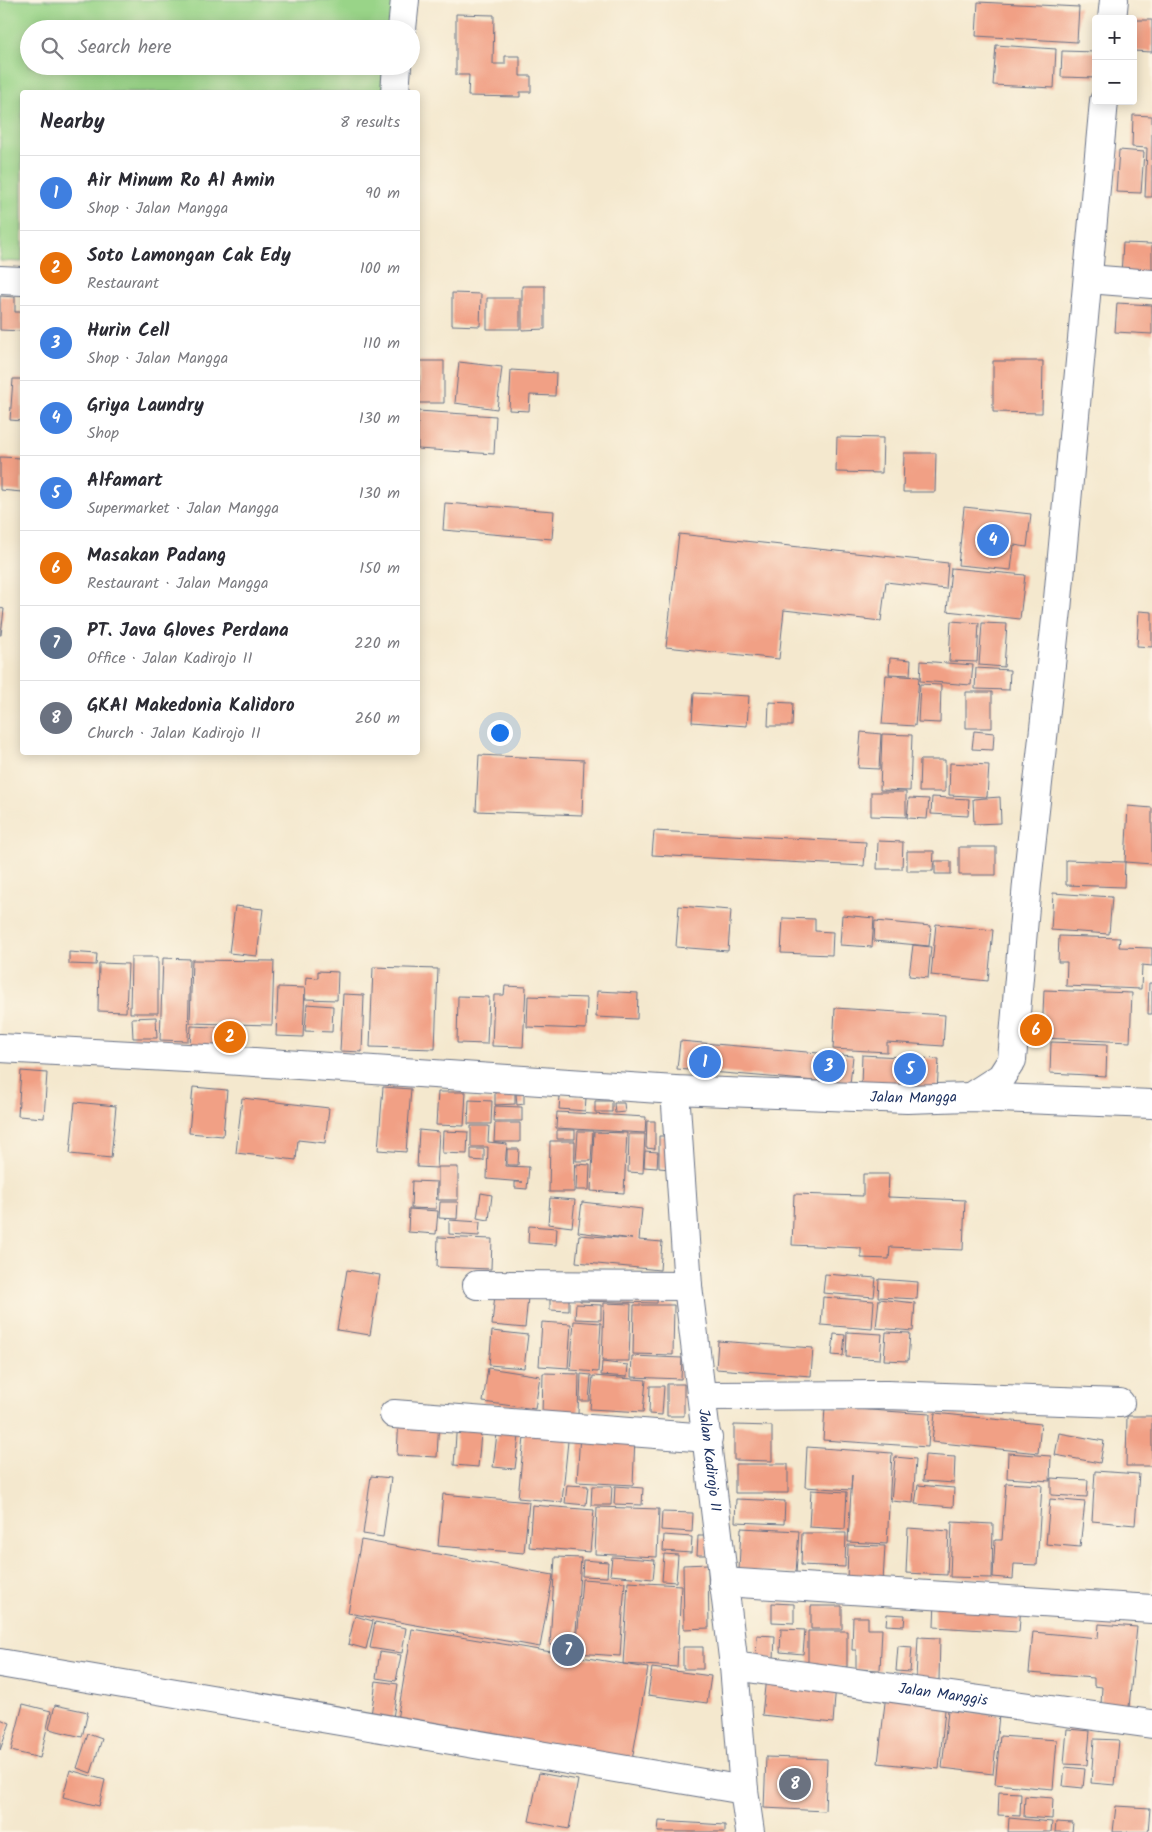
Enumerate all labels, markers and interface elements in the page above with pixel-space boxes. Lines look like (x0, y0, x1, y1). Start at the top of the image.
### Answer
map controls (1092, 15, 1137, 105)
button: + (1092, 15, 1137, 60)
search box (20, 20, 420, 75)
text: Search here (78, 33, 172, 63)
icon: search (38, 34, 66, 62)
button: − (1092, 60, 1137, 105)
text: Nearby (40, 106, 105, 139)
text: 8 results (340, 110, 400, 135)
text: Air Minum Ro Al Amin (87, 166, 275, 196)
text: 1 (54, 181, 58, 206)
text: 90 m (365, 181, 400, 206)
text: Shop · Jalan Mangga (87, 196, 228, 221)
text: Soto Lamongan Cak Edy (87, 241, 291, 271)
text: 2 (51, 256, 61, 281)
text: 100 m (360, 256, 400, 281)
text: Restaurant (87, 271, 159, 296)
text: Hurin Cell (87, 316, 169, 346)
text: 3 (52, 331, 60, 356)
text: 110 m (363, 331, 400, 356)
text: Shop · Jalan Mangga (87, 346, 228, 371)
text: Griya Laundry (87, 391, 204, 421)
text: 4 (52, 406, 60, 431)
text: 130 m (359, 406, 400, 431)
text: Shop (87, 421, 119, 446)
text: Alfamart (87, 466, 163, 496)
text: 5 (52, 481, 60, 506)
text: 130 m (359, 481, 400, 506)
text: Supermarket · Jalan Mangga (87, 496, 279, 521)
pin: 4 (977, 521, 1009, 559)
text: Masakan Padang (87, 541, 226, 571)
text: 6 (52, 556, 60, 581)
text: 150 m (359, 556, 400, 581)
text: Restaurant · Jalan Mangga (87, 571, 269, 596)
text: PT. Java Gloves Perdana (87, 616, 289, 646)
text: 7 (52, 631, 60, 656)
text: 220 m (354, 631, 400, 656)
text: Office · Jalan Kadirojo II (87, 646, 253, 671)
text: GKAI Makedonia Kalidoro (87, 691, 295, 721)
text: 8 (51, 706, 61, 731)
text: 260 m (355, 706, 400, 731)
your location (487, 720, 513, 746)
text: Church · Jalan Kadirojo II (87, 721, 261, 746)
pin: 6 (1020, 1011, 1052, 1049)
pin: 2 (214, 1018, 246, 1056)
pin: 1 (689, 1043, 721, 1081)
pin: 3 (813, 1047, 845, 1085)
pin: 5 (894, 1050, 926, 1088)
street label: Jalan Mangga (870, 1085, 957, 1111)
street label: Jalan Kadirojo II (691, 1407, 727, 1513)
pin: 7 (552, 1631, 584, 1669)
street label: Jalan Manggis (897, 1677, 990, 1713)
pin: 8 (779, 1765, 811, 1803)

